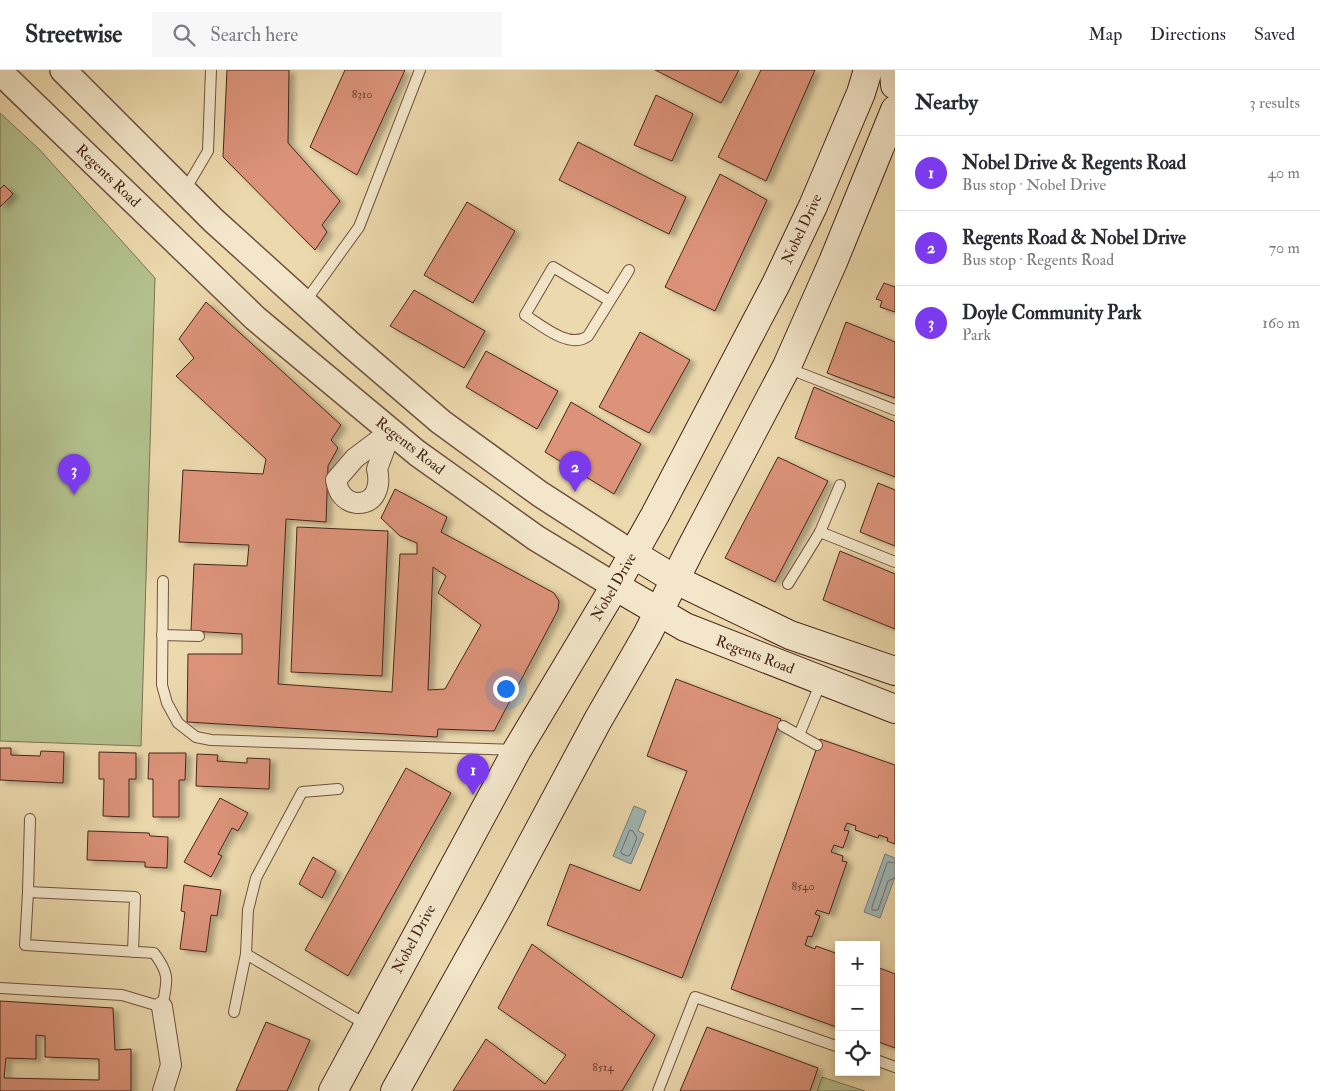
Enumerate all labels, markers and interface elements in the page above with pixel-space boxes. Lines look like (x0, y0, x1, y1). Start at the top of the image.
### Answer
search box (152, 12, 502, 57)
text: Streetwise (25, 19, 122, 50)
icon: search (170, 21, 198, 49)
text: Search here (210, 23, 298, 47)
text: Map (1089, 23, 1122, 46)
text: Directions (1150, 23, 1226, 46)
text: Saved (1254, 23, 1295, 46)
house number: 8310 (352, 87, 372, 102)
text: Nearby (915, 89, 978, 116)
text: 3 results (1249, 93, 1300, 113)
street label: Regents Road (72, 140, 145, 212)
text: Nobel Drive & Regents Road (962, 151, 1186, 175)
text: 1 (928, 163, 934, 183)
text: 40 m (1267, 163, 1300, 183)
text: Bus stop · Nobel Drive (962, 175, 1106, 195)
street label: Nobel Drive (777, 191, 827, 267)
text: Regents Road & Nobel Drive (962, 226, 1186, 250)
text: 2 (927, 238, 935, 258)
text: 70 m (1269, 238, 1300, 258)
text: Bus stop · Regents Road (962, 250, 1114, 270)
text: Doyle Community Park (962, 301, 1142, 325)
text: 3 (928, 313, 934, 333)
text: 160 m (1262, 313, 1300, 333)
text: Park (962, 325, 991, 345)
street label: Regents Road (372, 413, 449, 479)
pin: 2 (559, 451, 591, 492)
pin: 3 (58, 454, 90, 495)
street label: Nobel Drive (587, 550, 641, 624)
street label: Regents Road (713, 631, 798, 679)
your location (493, 676, 519, 702)
pin: 1 (457, 754, 489, 795)
house number: 8540 (791, 879, 815, 894)
street label: Nobel Drive (388, 901, 440, 977)
map controls (835, 941, 880, 1076)
button: + (835, 941, 880, 986)
button: − (835, 986, 880, 1031)
button: locate (835, 1031, 880, 1076)
house number: 8514 (592, 1060, 614, 1075)

